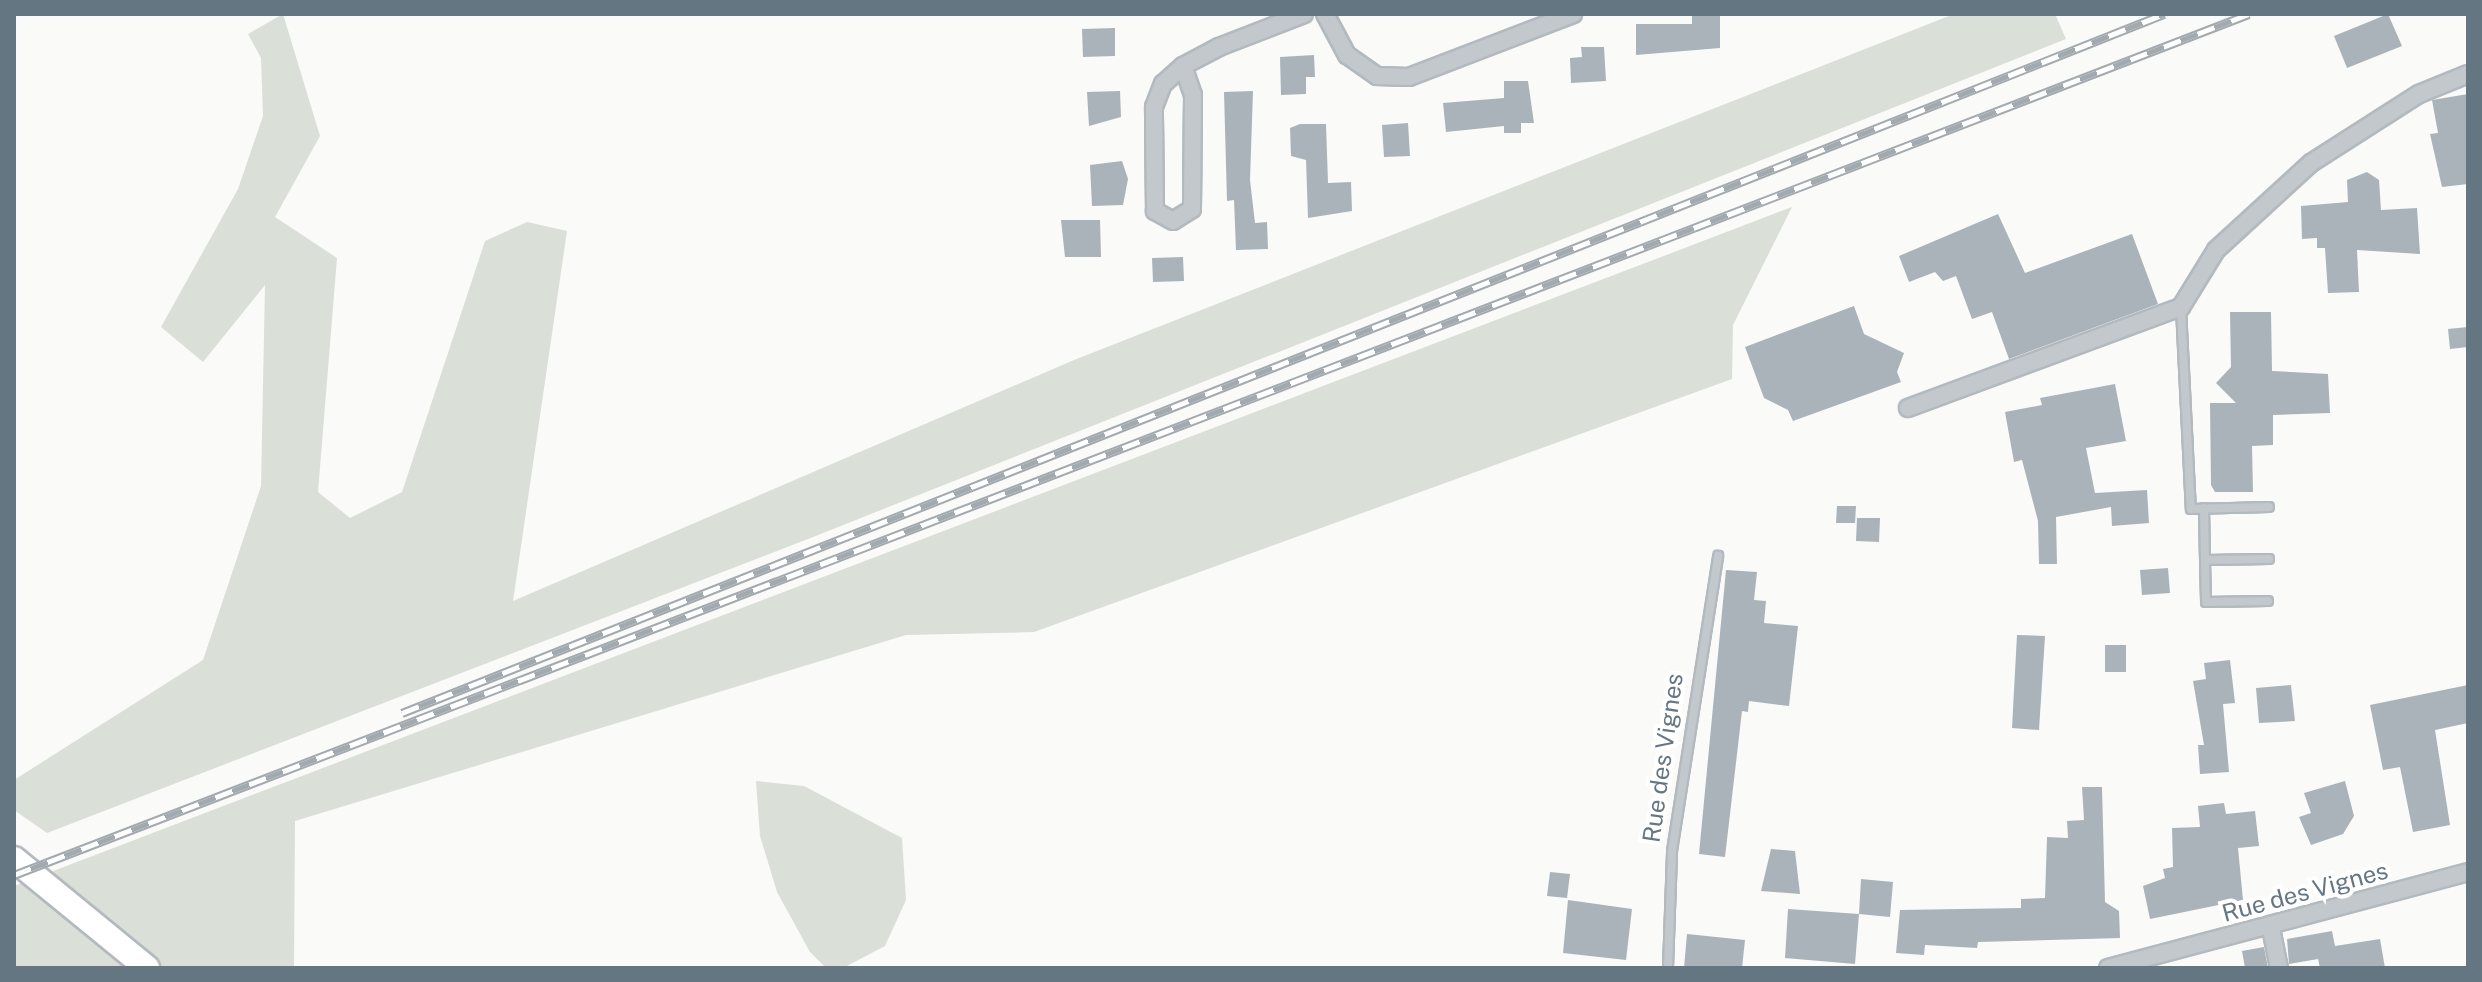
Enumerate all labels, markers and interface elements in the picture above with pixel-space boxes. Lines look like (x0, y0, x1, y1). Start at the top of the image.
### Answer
street label: Rue des Vignes (1637, 671, 1689, 845)
street label: Rue des Vignes (2218, 856, 2392, 928)

